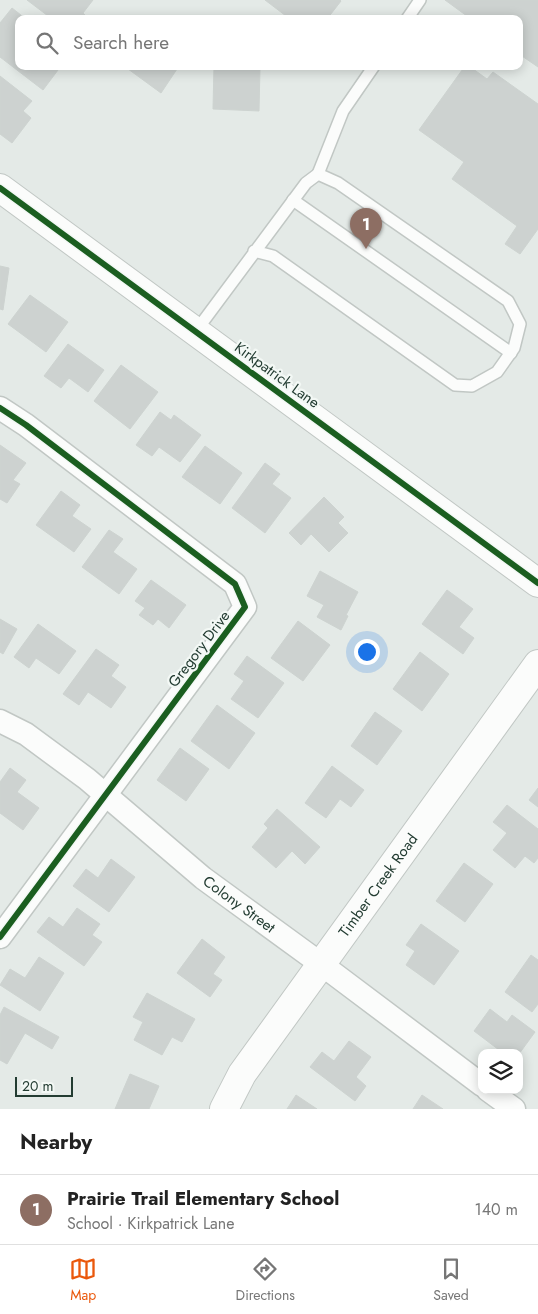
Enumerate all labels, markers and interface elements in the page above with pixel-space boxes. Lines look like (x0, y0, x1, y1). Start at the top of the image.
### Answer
search box (15, 15, 523, 70)
icon: search (33, 29, 61, 57)
text: Search here (73, 29, 169, 56)
pin: 1 (350, 208, 382, 249)
street label: Kirkpatrick Lane (230, 337, 324, 414)
street label: Gregory Drive (163, 606, 235, 692)
your location (354, 639, 380, 665)
street label: Timber Creek Road (333, 829, 423, 942)
street label: Colony Street (198, 870, 280, 938)
map controls (478, 1049, 523, 1094)
button: layers (478, 1049, 523, 1094)
scale bar (15, 1074, 72, 1097)
text: 20 m (22, 1076, 54, 1096)
text: Nearby (20, 1127, 92, 1157)
text: Prairie Trail Elementary School (67, 1185, 339, 1212)
text: 1 (32, 1198, 40, 1221)
text: 140 m (475, 1198, 518, 1221)
text: School · Kirkpatrick Lane (67, 1212, 234, 1235)
tab: Map (69, 1255, 97, 1305)
tab: Directions (236, 1255, 295, 1305)
tab: Saved (433, 1255, 469, 1305)

